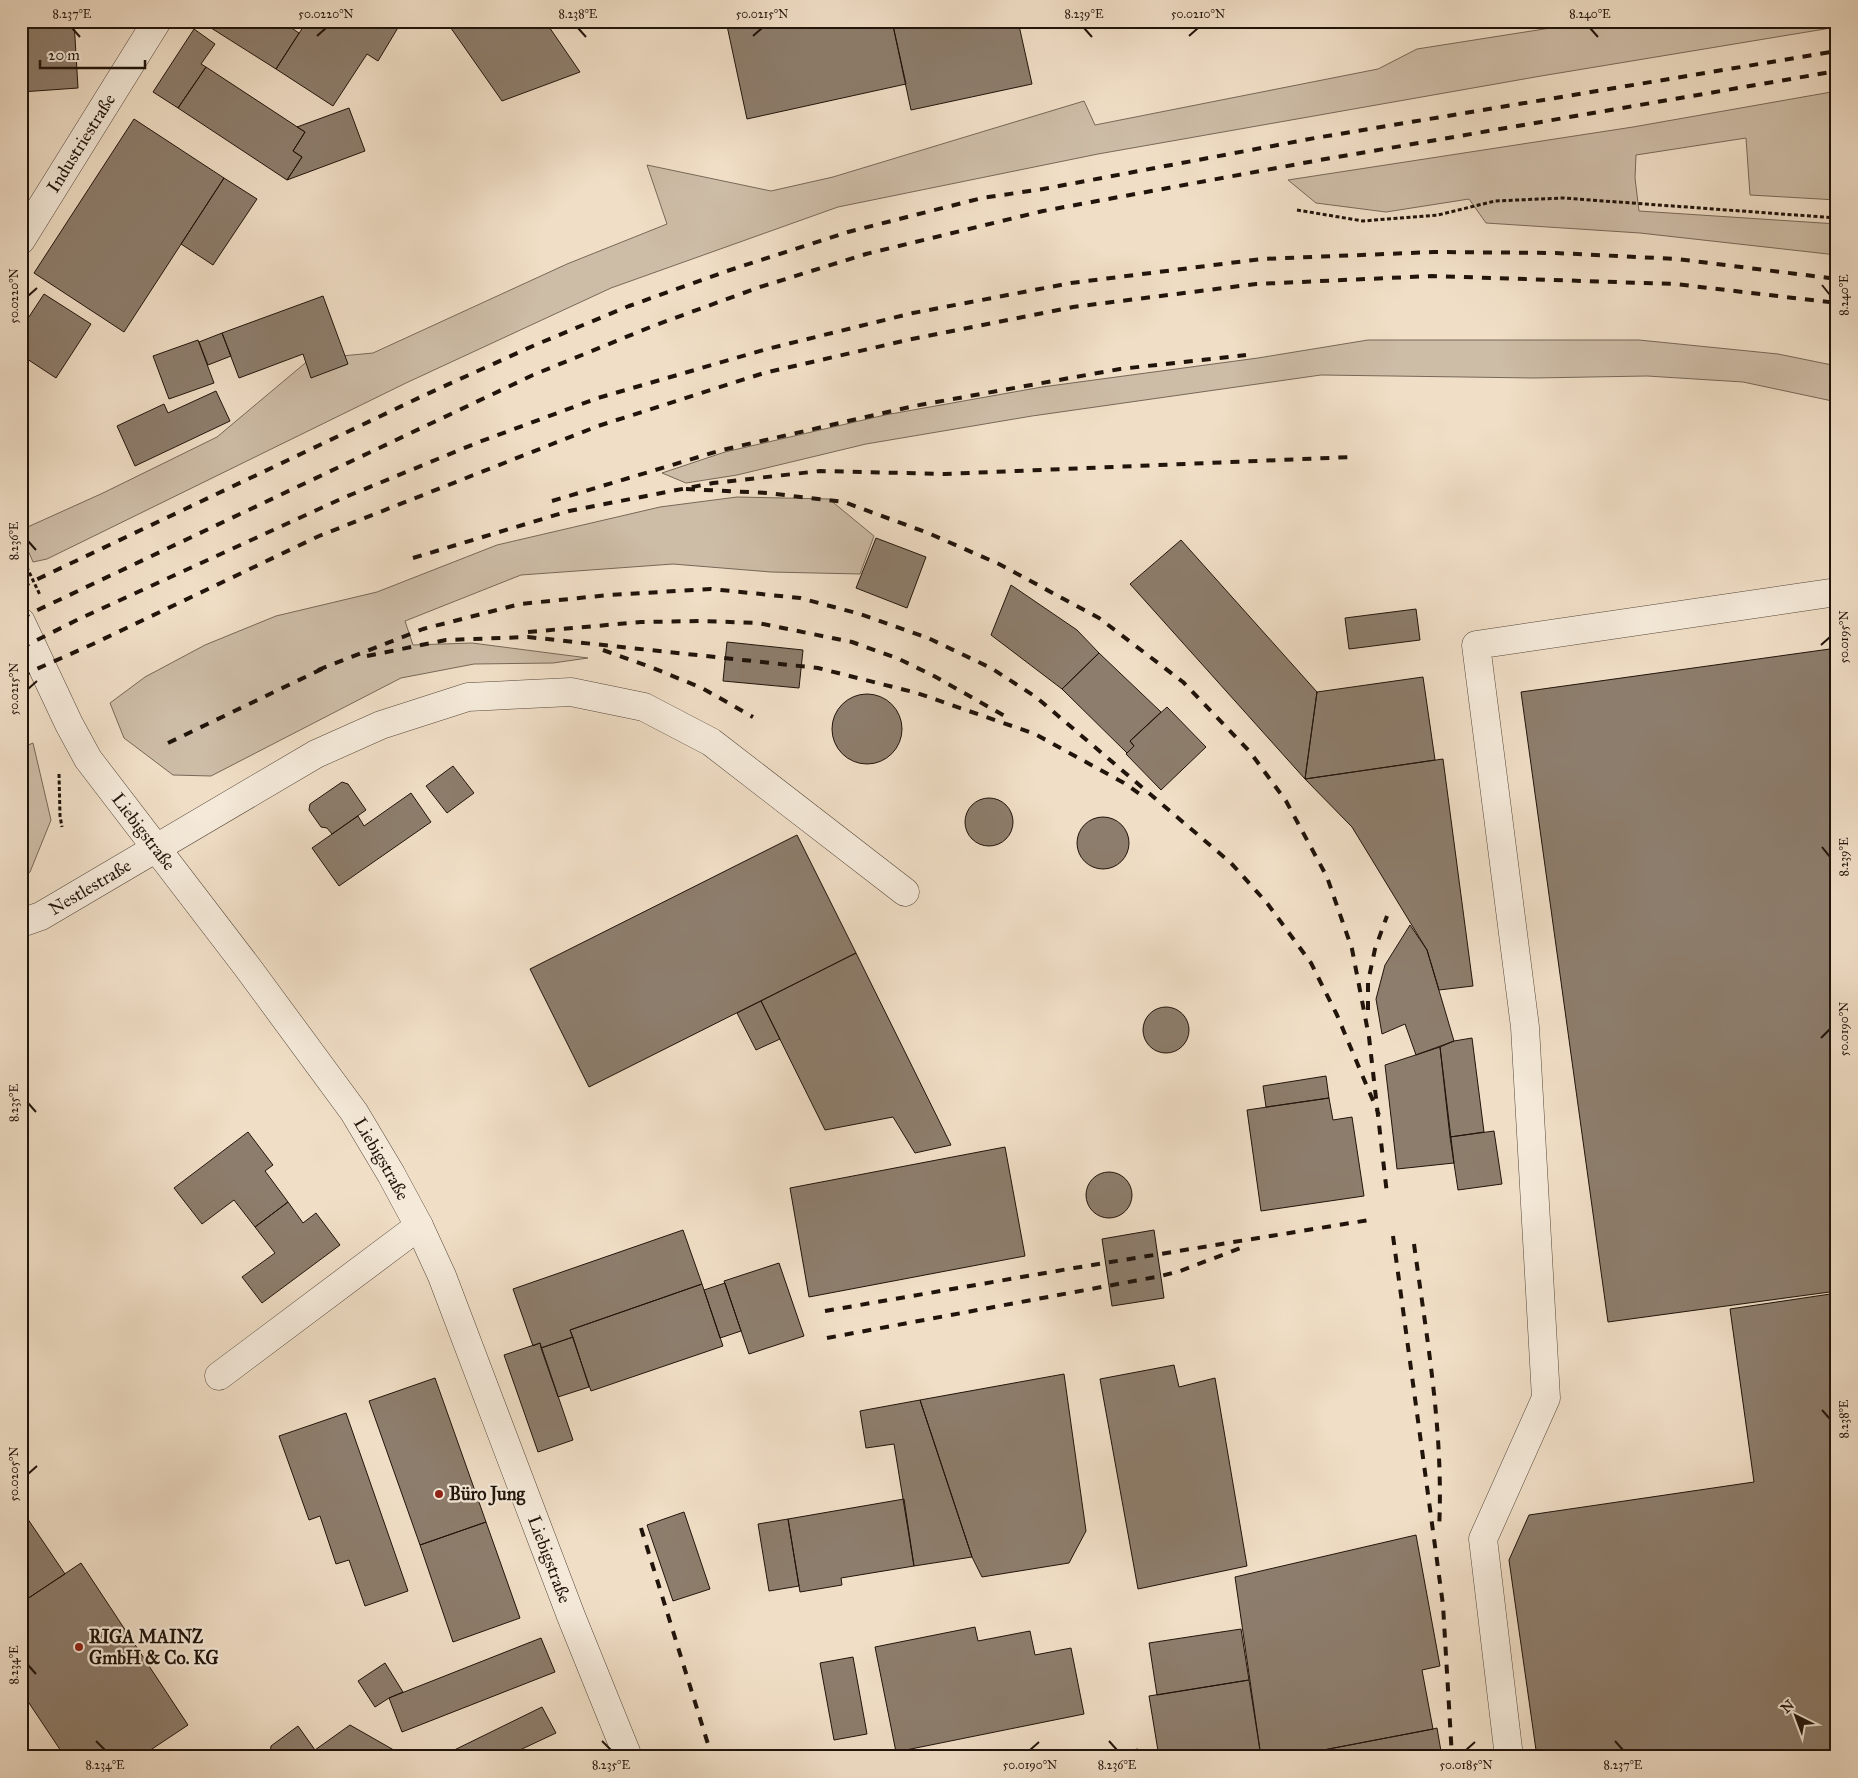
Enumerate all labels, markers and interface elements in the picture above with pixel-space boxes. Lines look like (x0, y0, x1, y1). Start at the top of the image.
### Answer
text: 8.237°E (53, 7, 92, 21)
text: 50.0220°N (298, 7, 354, 21)
text: 8.238°E (559, 7, 598, 21)
text: 50.0215°N (736, 7, 788, 21)
text: 8.239°E (1065, 7, 1104, 21)
text: 50.0210°N (1171, 7, 1225, 21)
text: 8.240°E (1569, 7, 1611, 21)
scale bar (40, 38, 145, 70)
text: 20 m (48, 46, 80, 64)
street label: Industriestraße (42, 90, 120, 197)
text: 50.0220°N (7, 268, 21, 324)
text: 8.240°E (1837, 274, 1851, 316)
text: 8.236°E (7, 521, 21, 560)
text: 50.0195°N (1837, 610, 1851, 664)
text: 50.0215°N (7, 663, 21, 715)
street label: Liebigstraße (107, 788, 180, 875)
text: 8.239°E (1837, 837, 1851, 876)
street label: Nestlestraße (45, 854, 135, 920)
text: 50.0190°N (1837, 1002, 1851, 1056)
text: 8.235°E (7, 1084, 21, 1122)
street label: Liebigstraße (349, 1114, 414, 1204)
text: 8.238°E (1837, 1399, 1851, 1438)
text: 50.0205°N (7, 1446, 21, 1502)
place label: Büro Jung (449, 1483, 525, 1506)
marker: Büro Jung (433, 1488, 445, 1500)
street label: Liebigstraße (523, 1513, 576, 1606)
place label: RIGA MAINZ GmbH & Co. KG (89, 1626, 219, 1669)
marker: RIGA MAINZ GmbH & Co. KG (73, 1641, 85, 1653)
text: 8.234°E (7, 1645, 21, 1685)
north arrow (1770, 1690, 1820, 1740)
text: N (1778, 1696, 1798, 1717)
text: 8.234°E (85, 1758, 125, 1772)
text: 8.235°E (592, 1758, 630, 1772)
text: 50.0190°N (1003, 1758, 1057, 1772)
text: 8.236°E (1098, 1758, 1137, 1772)
text: 50.0185°N (1439, 1758, 1493, 1772)
text: 8.237°E (1604, 1758, 1643, 1772)

